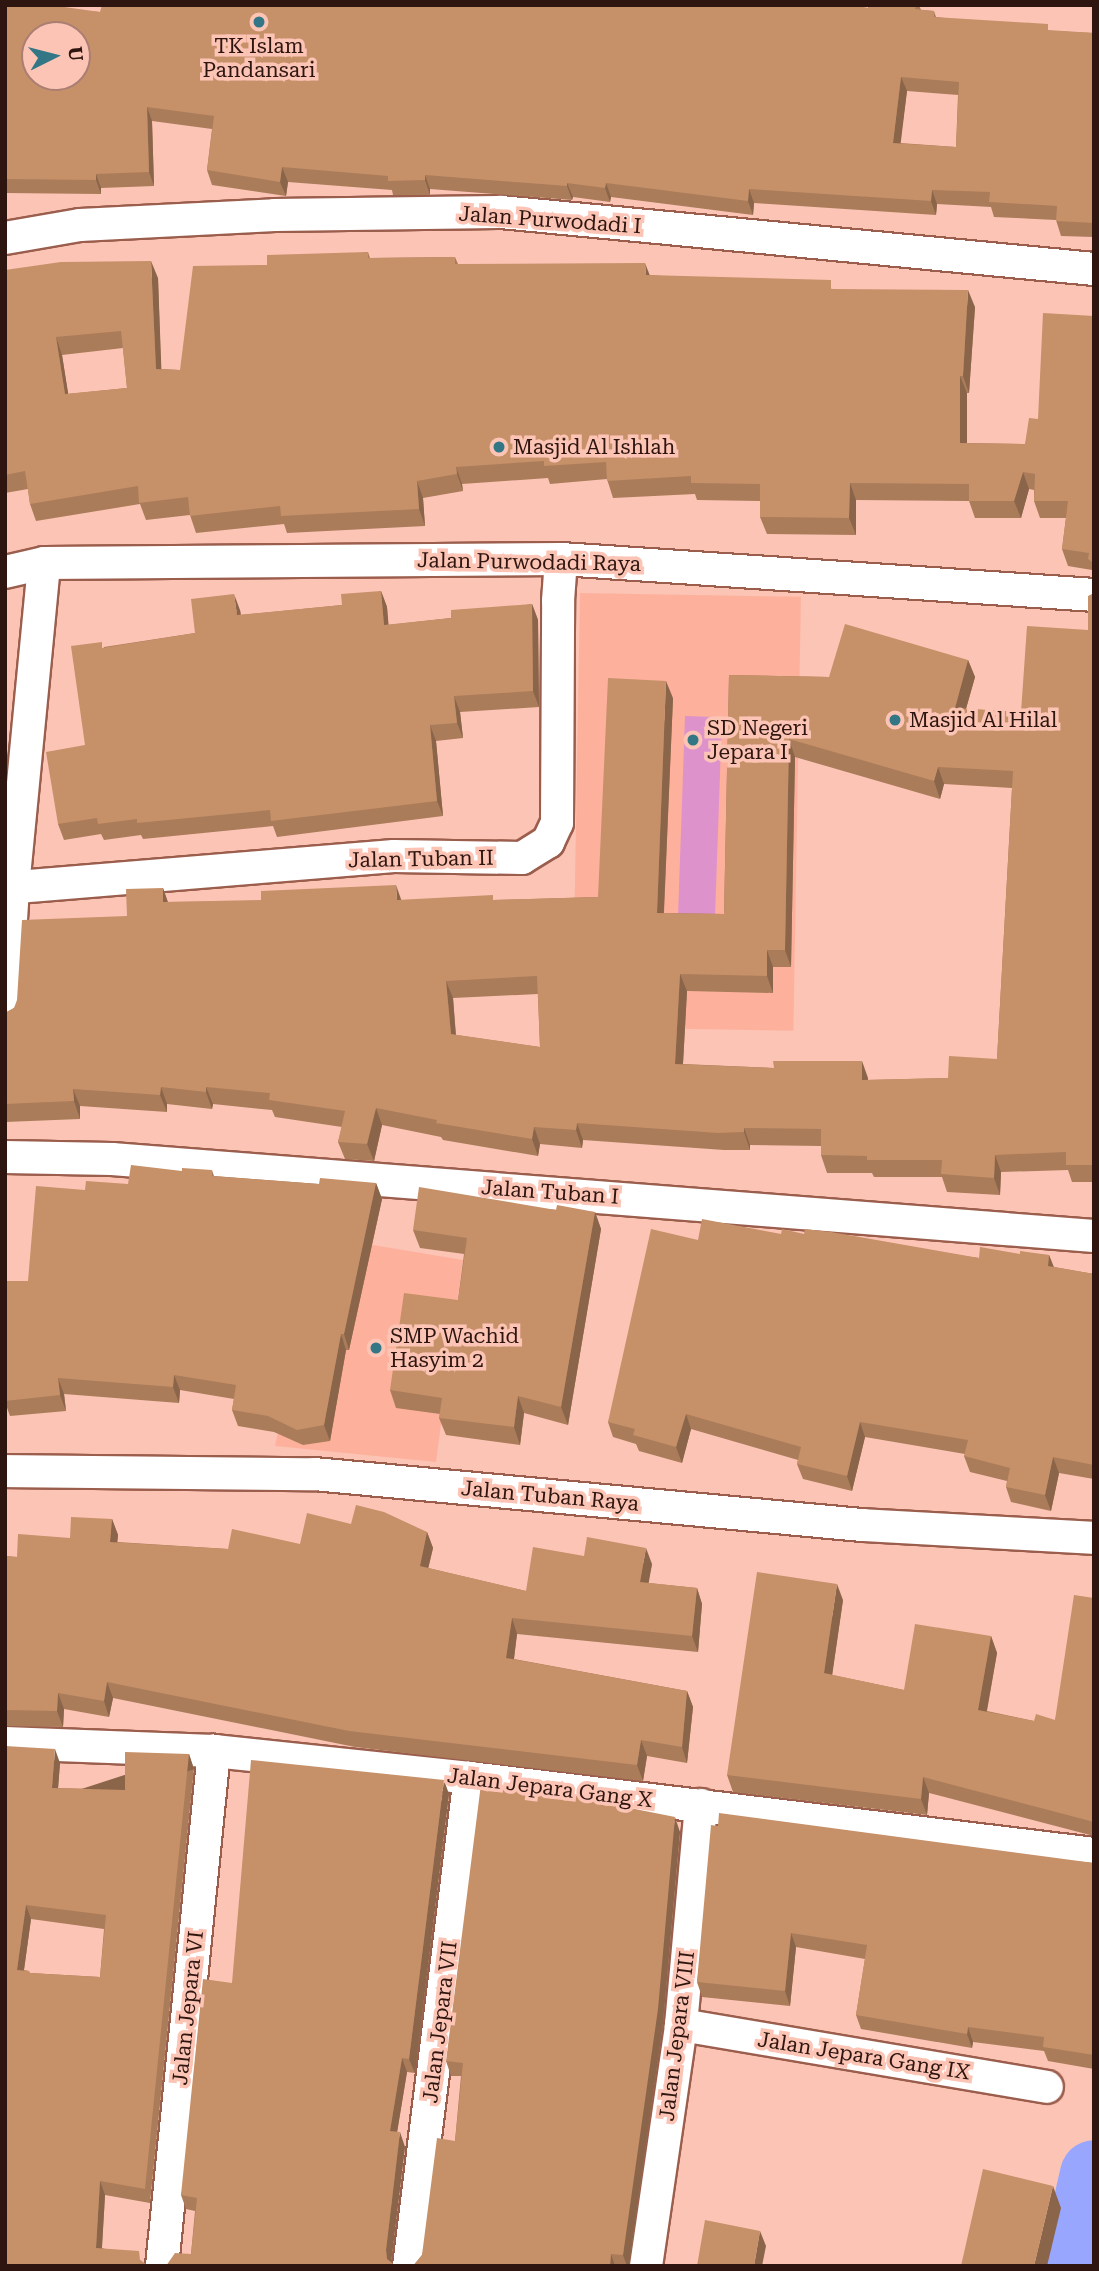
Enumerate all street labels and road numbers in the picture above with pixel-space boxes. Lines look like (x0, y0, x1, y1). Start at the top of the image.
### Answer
street label: Jalan Purwodadi I (458, 201, 642, 239)
street label: Jalan Purwodadi Raya (417, 547, 641, 577)
street label: Jalan Tuban II (348, 845, 494, 873)
street label: Jalan Tuban I (480, 1175, 620, 1209)
street label: Jalan Tuban Raya (460, 1476, 640, 1516)
street label: Jalan Jepara Gang X (446, 1763, 654, 1813)
street label: Jalan Jepara VI (167, 1930, 209, 2086)
street label: Jalan Jepara VII (418, 1940, 462, 2104)
street label: Jalan Jepara VIII (654, 1950, 700, 2122)
street label: Jalan Jepara Gang IX (756, 2027, 972, 2085)

